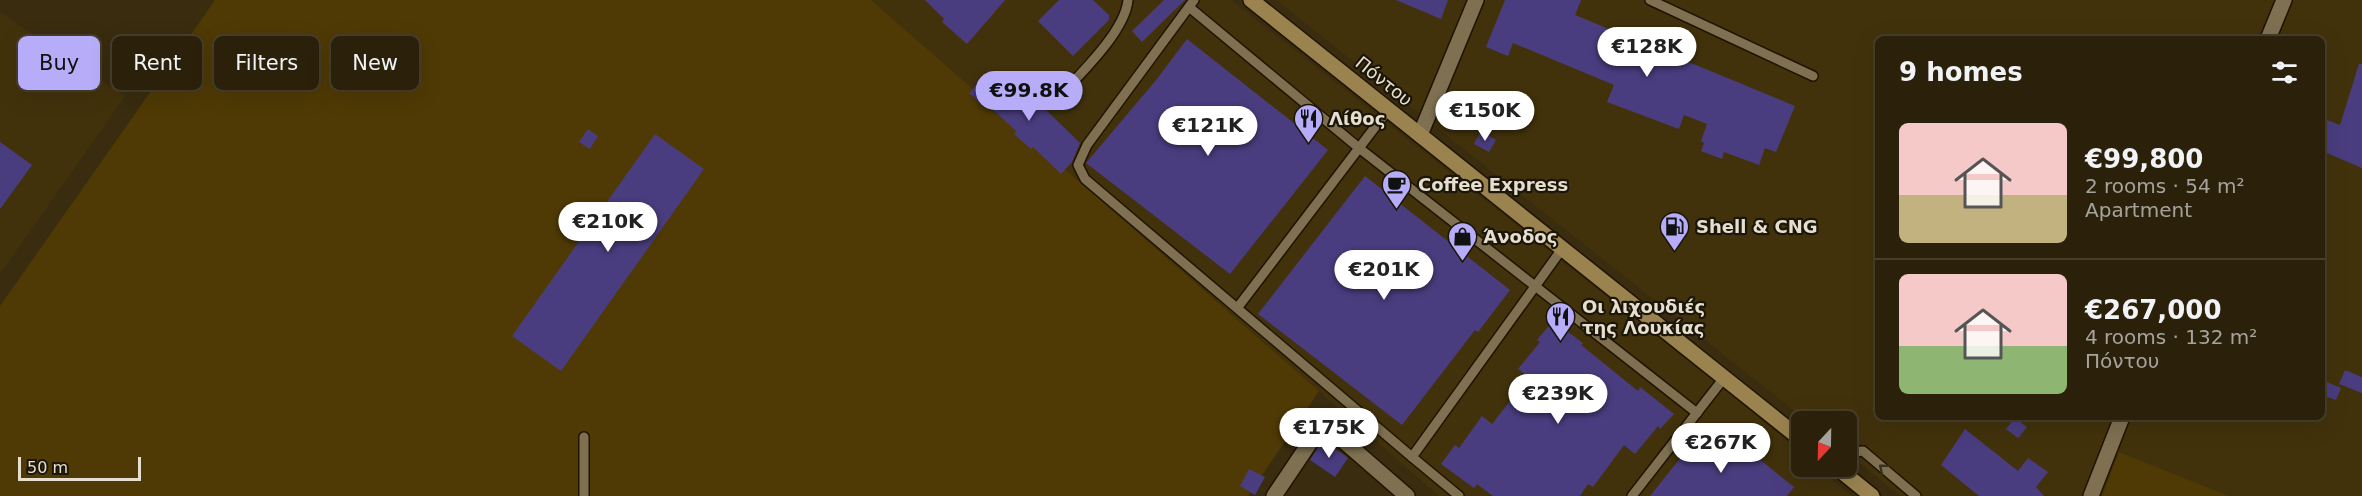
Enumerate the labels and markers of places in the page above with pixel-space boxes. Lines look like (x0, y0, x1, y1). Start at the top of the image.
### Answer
pin: €128K (1605, 27, 1689, 78)
pin: €99.8K (980, 71, 1078, 122)
pin: €150K (1443, 91, 1527, 142)
restaurant icon: Λίθος (1292, 102, 1324, 144)
pin: €121K (1166, 106, 1250, 157)
place label: Λίθος (1329, 108, 1385, 129)
cafe icon: Coffee Express (1381, 168, 1413, 210)
place label: Coffee Express (1418, 174, 1568, 195)
pin: €210K (566, 202, 650, 253)
fuel station icon: Shell & CNG (1659, 210, 1691, 252)
place label: Shell & CNG (1696, 216, 1818, 237)
shop icon: Άνοδος (1446, 220, 1478, 262)
place label: Άνοδος (1483, 226, 1557, 247)
pin: €201K (1342, 250, 1426, 301)
place label: Οι λιχουδιές της Λουκίας (1582, 296, 1705, 338)
restaurant icon: Οι λιχουδιές της Λουκίας (1545, 300, 1577, 342)
pin: €239K (1516, 374, 1600, 425)
pin: €175K (1287, 408, 1371, 459)
pin: €267K (1679, 423, 1763, 474)

